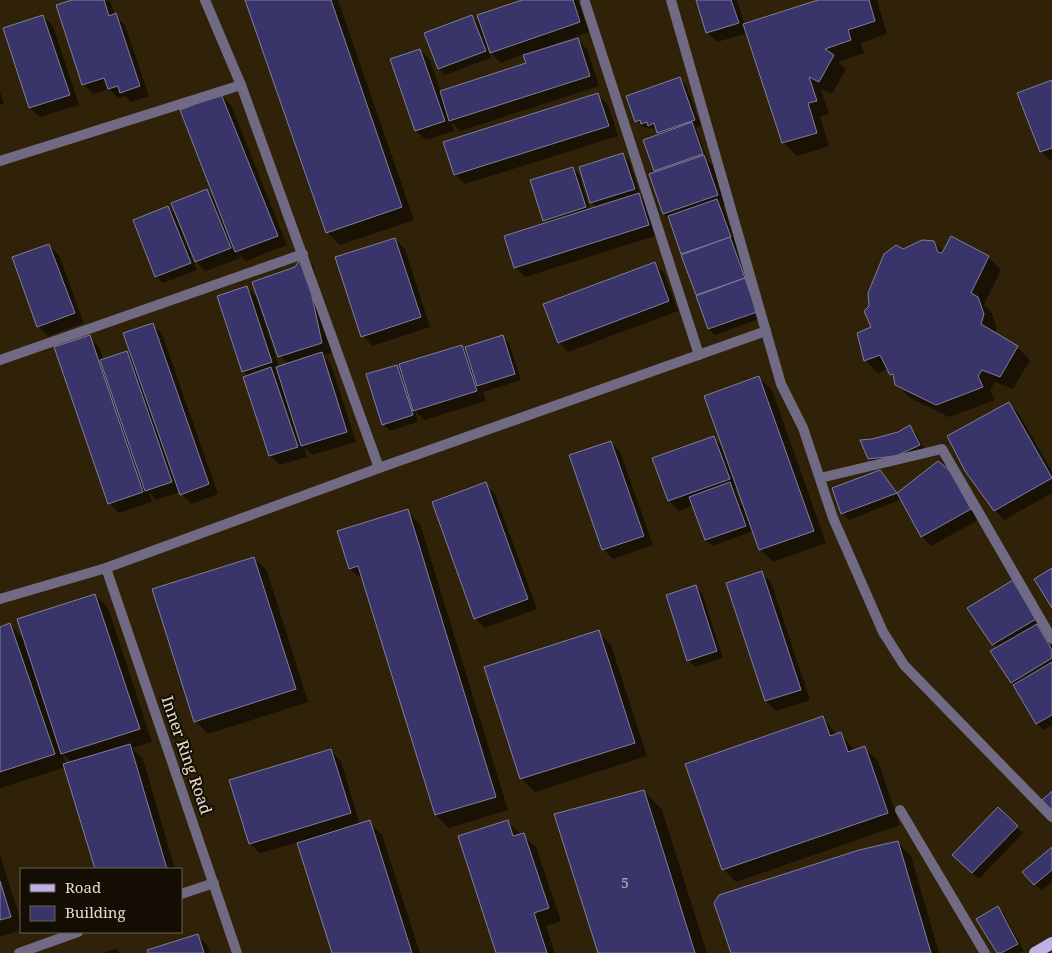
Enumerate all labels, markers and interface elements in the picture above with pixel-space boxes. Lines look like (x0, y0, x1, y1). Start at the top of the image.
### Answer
street label: Inner Ring Road (156, 693, 218, 817)
legend (20, 868, 182, 933)
house number: 5 (621, 873, 629, 892)
text: Road (65, 877, 101, 897)
text: Building (65, 902, 126, 922)

